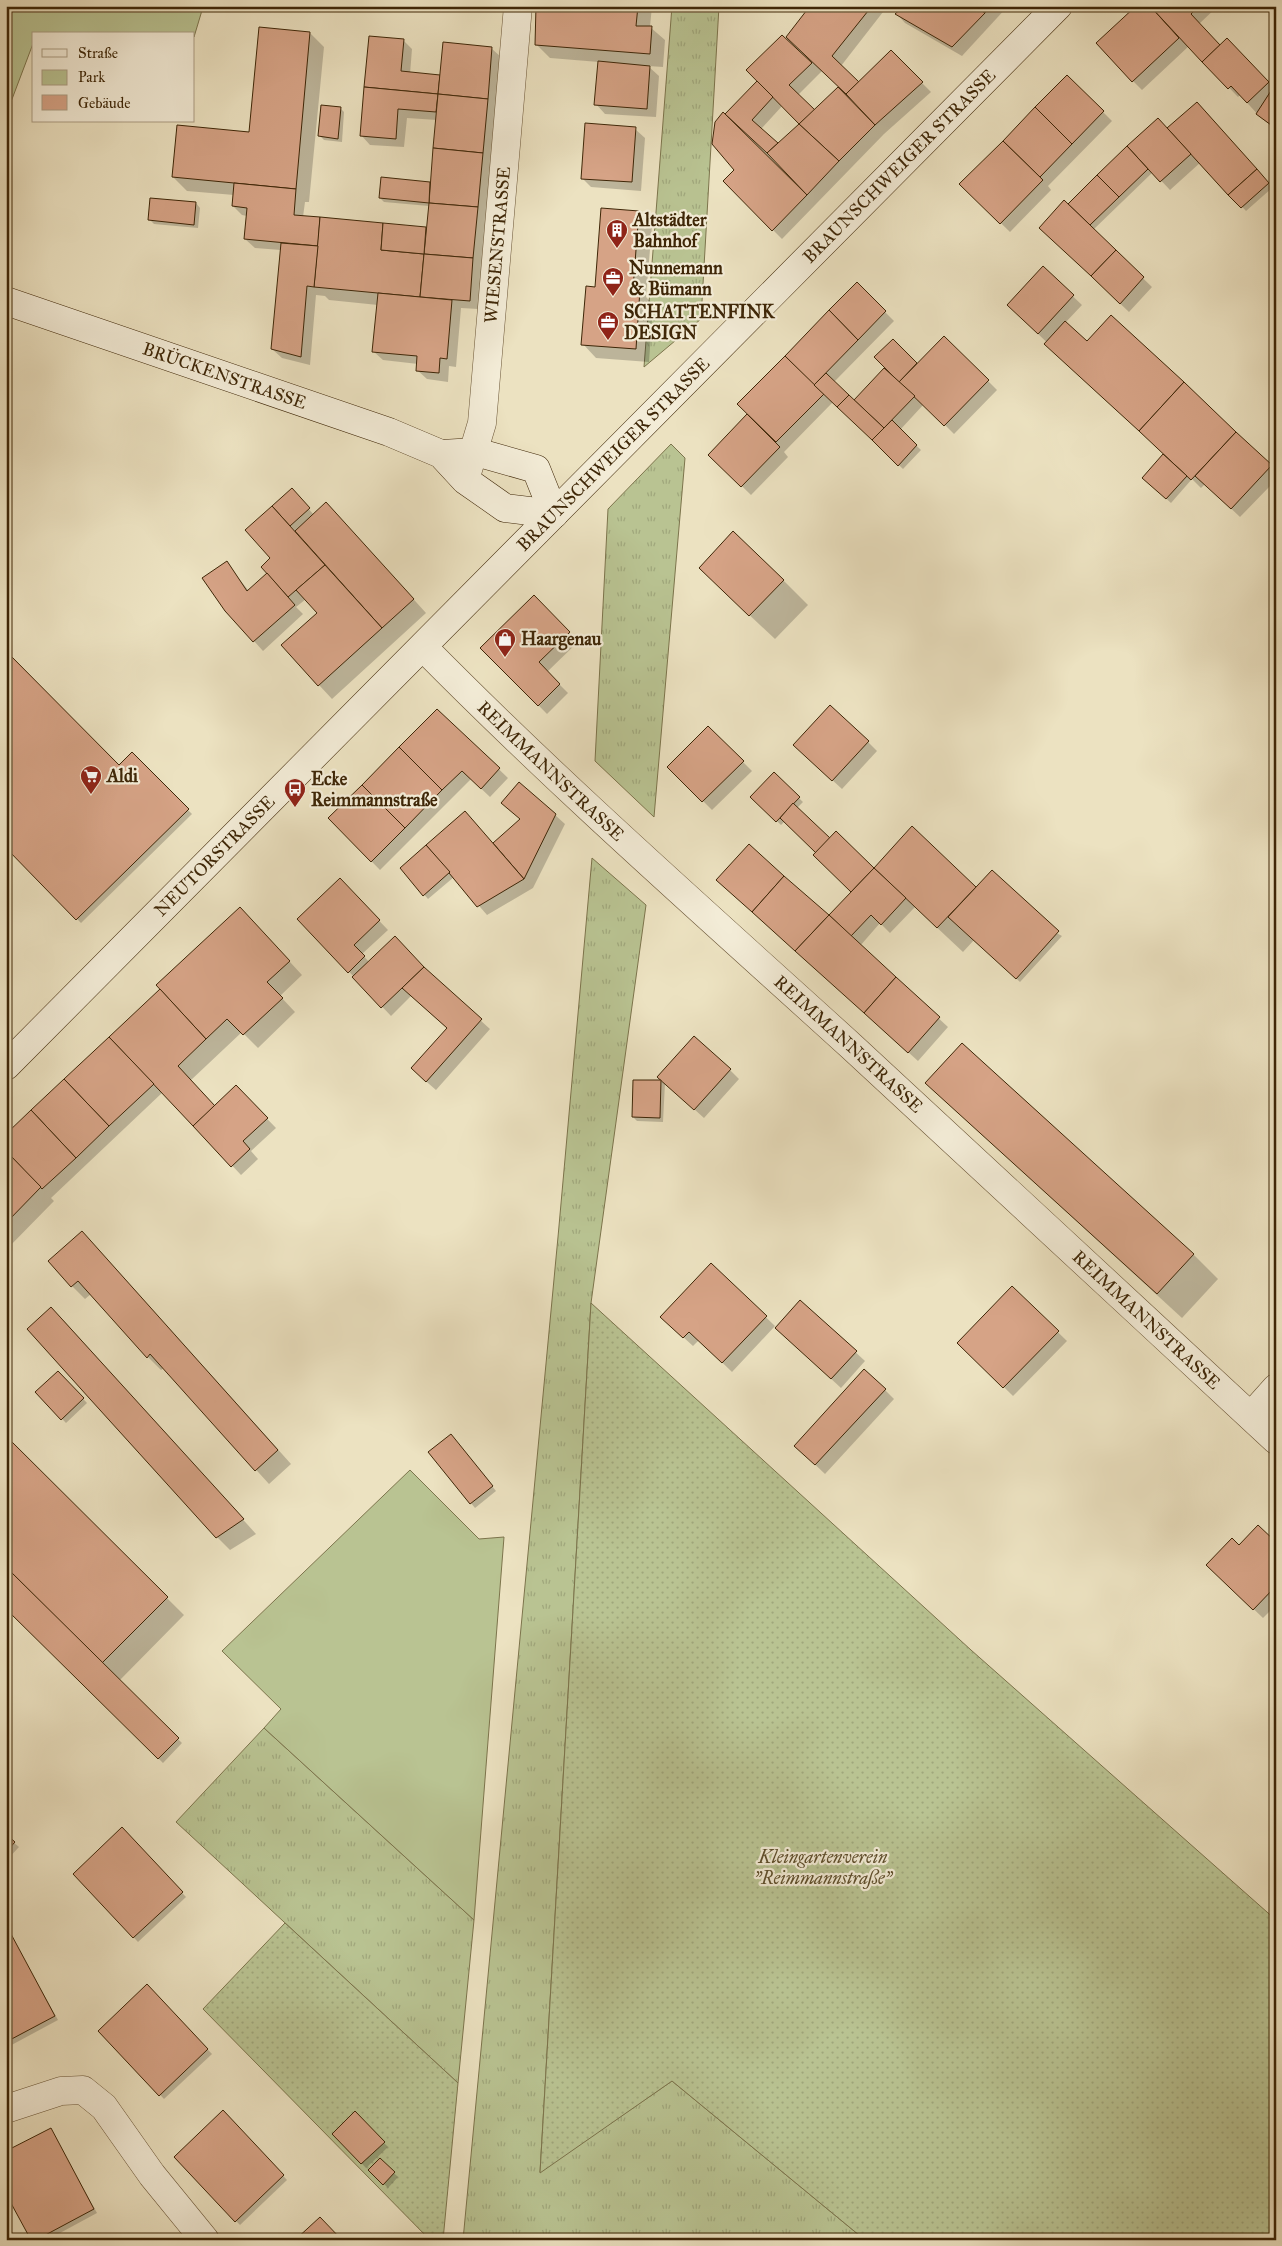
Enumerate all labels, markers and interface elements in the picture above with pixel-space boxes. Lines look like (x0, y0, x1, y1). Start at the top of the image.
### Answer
legend (32, 32, 195, 122)
text: Straße (78, 44, 118, 62)
street label: BRAUNSCHWEIGER STRASSE (798, 64, 1000, 268)
text: Park (78, 68, 105, 86)
text: Gebäude (78, 94, 131, 112)
street label: WIESENSTRASSE (480, 165, 515, 324)
place label: Altstädter Bahnhof (632, 209, 708, 252)
building icon: Altstädter Bahnhof (605, 218, 629, 249)
place label: Nunnemann & Bümann (629, 257, 723, 300)
office icon: Nunnemann & Bümann (601, 266, 625, 297)
place label: SCHATTENFINK DESIGN (624, 301, 776, 344)
office icon: SCHATTENFINK DESIGN (596, 310, 620, 341)
street label: BRÜCKENSTRASSE (140, 337, 310, 414)
street label: BRAUNSCHWEIGER STRASSE (512, 352, 714, 556)
shop icon: Haargenau (493, 627, 517, 658)
place label: Haargenau (521, 628, 602, 651)
street label: REIMMANNSTRASSE (473, 696, 629, 846)
supermarket icon: Aldi (79, 764, 103, 795)
place label: Aldi (106, 765, 139, 787)
place label: Ecke Reimmannstraße (311, 768, 438, 811)
bus stop icon: Ecke Reimmannstraße (283, 777, 307, 808)
street label: NEUTORSTRASSE (150, 791, 279, 921)
street label: REIMMANNSTRASSE (769, 971, 928, 1118)
street label: REIMMANNSTRASSE (1068, 1246, 1225, 1394)
park label: Kleingartenverein "Reimmannstraße" (754, 1846, 894, 1889)

